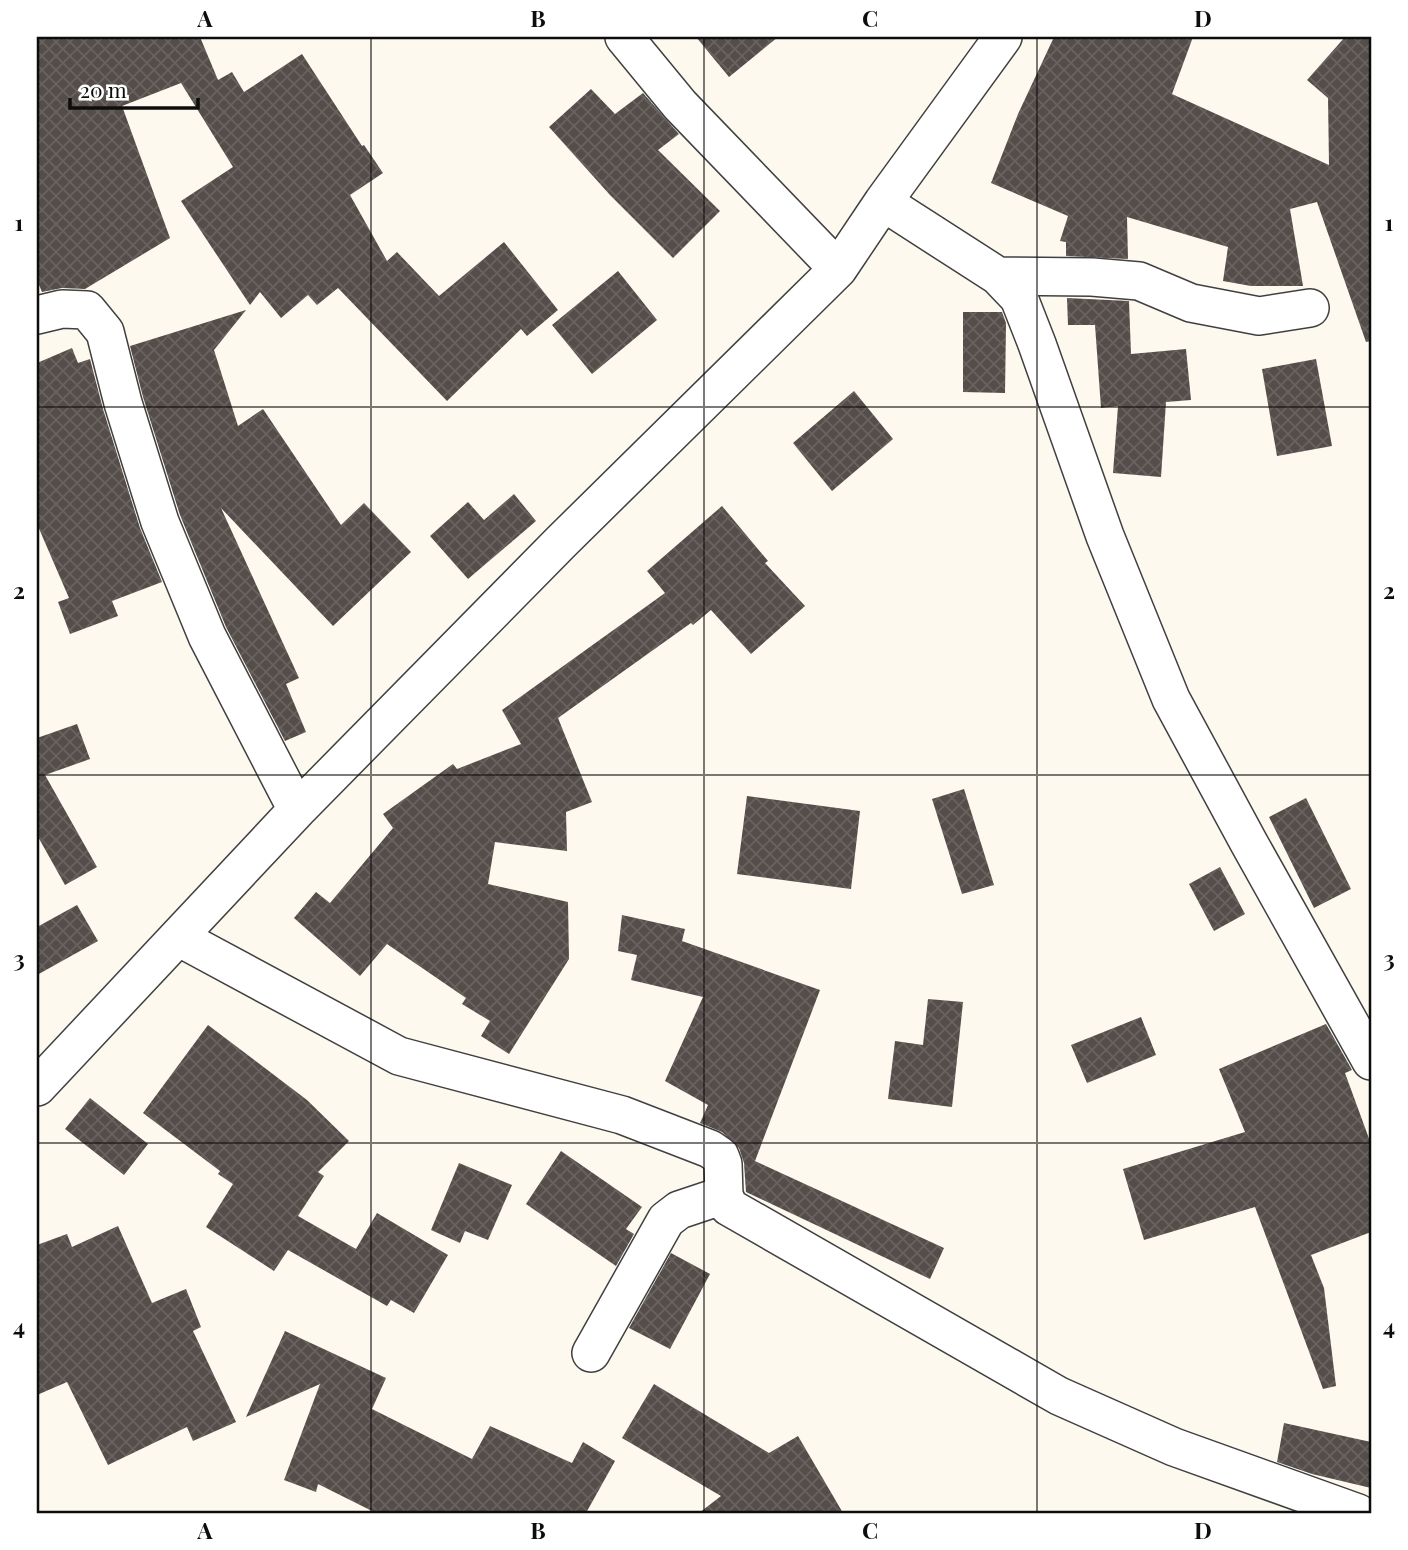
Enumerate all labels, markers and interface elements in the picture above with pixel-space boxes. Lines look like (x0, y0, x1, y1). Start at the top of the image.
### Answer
text: A (196, 2, 213, 33)
text: B (530, 2, 546, 33)
text: C (862, 2, 878, 33)
text: D (1194, 2, 1212, 33)
scale bar (70, 66, 198, 110)
text: 20 m (80, 75, 127, 103)
text: 1 (15, 206, 24, 237)
text: 1 (1385, 206, 1394, 237)
text: 2 (13, 574, 25, 605)
text: 2 (1383, 574, 1395, 605)
text: 3 (13, 942, 25, 973)
text: 3 (1383, 942, 1395, 973)
text: 4 (13, 1310, 25, 1341)
text: 4 (1383, 1310, 1395, 1341)
text: A (196, 1514, 213, 1545)
text: B (530, 1514, 546, 1545)
text: C (862, 1514, 878, 1545)
text: D (1194, 1514, 1212, 1545)

